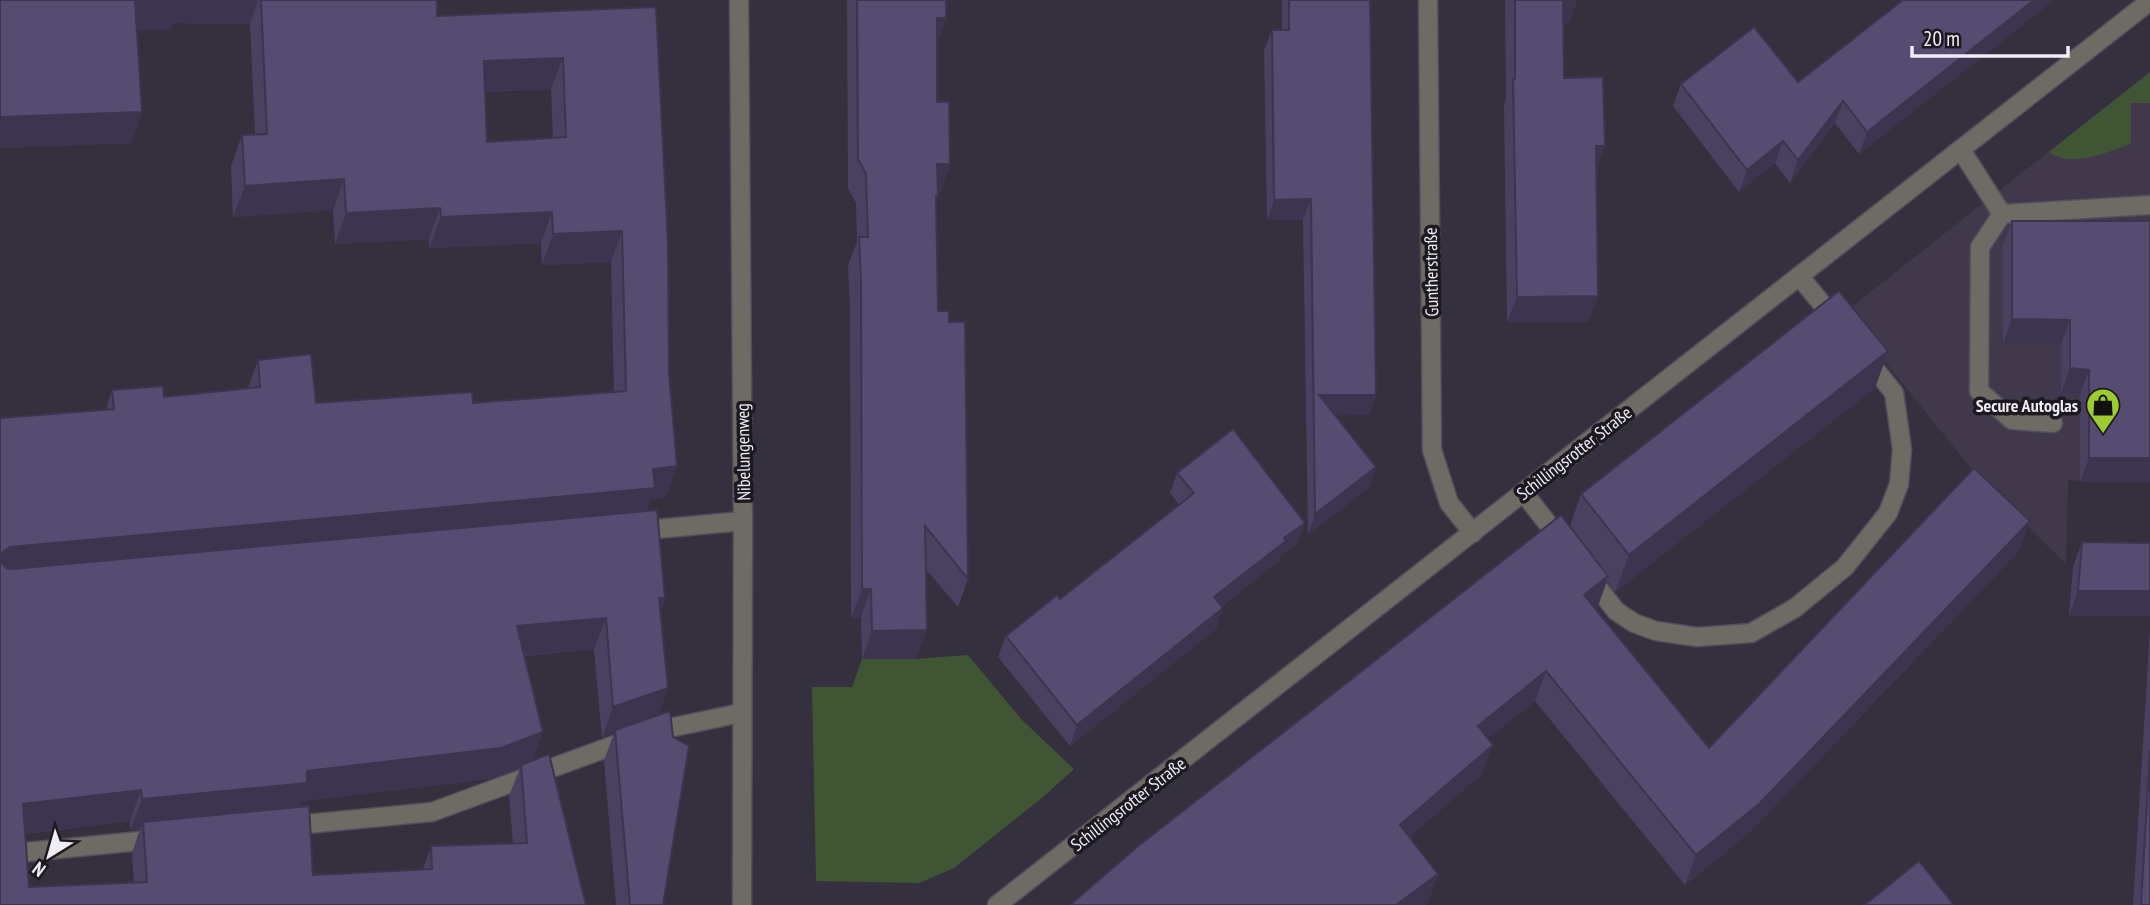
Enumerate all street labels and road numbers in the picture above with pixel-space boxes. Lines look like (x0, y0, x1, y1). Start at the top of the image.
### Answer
street label: Guntherstraße (1419, 227, 1443, 317)
street label: Schillingsrotter Straße (1512, 401, 1636, 505)
street label: Nibelungenweg (731, 403, 755, 501)
street label: Schillingsrotter Straße (1066, 752, 1190, 856)

